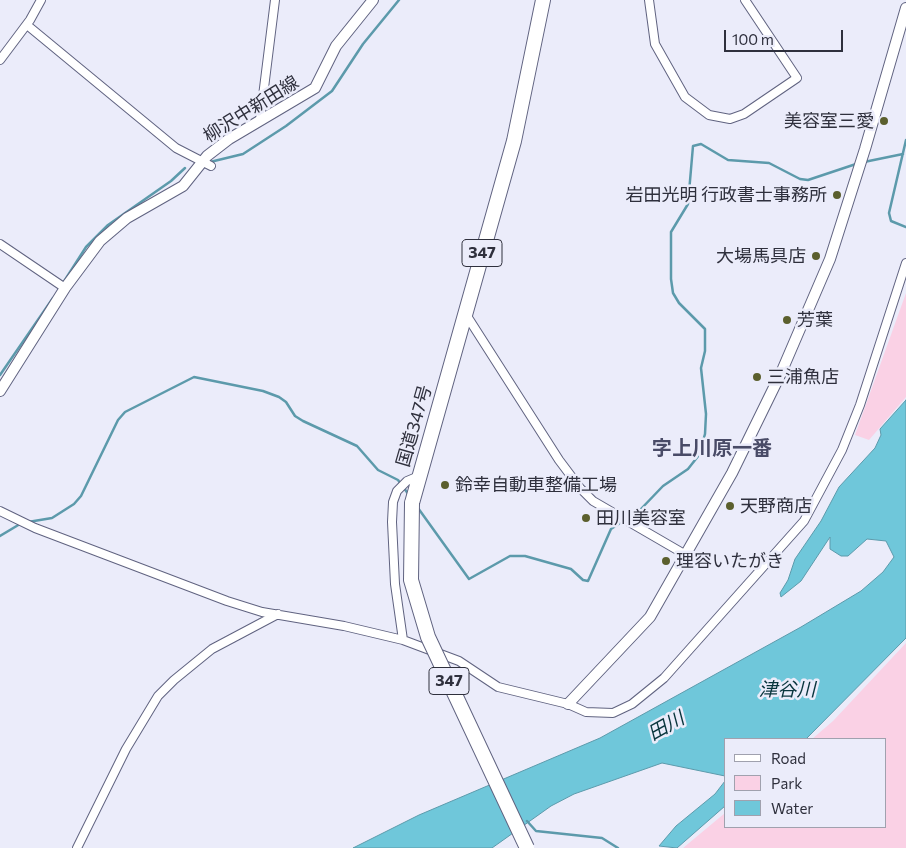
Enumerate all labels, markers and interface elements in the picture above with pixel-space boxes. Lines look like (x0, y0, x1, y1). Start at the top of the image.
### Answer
scale bar (726, 20, 845, 52)
text: 100 m (732, 30, 774, 48)
street label: 柳沢中新田線 (199, 71, 303, 147)
place label: 美容室三愛 (784, 110, 874, 132)
marker: 美容室三愛 (878, 115, 890, 127)
place label: 岩田光明 行政書士事務所 (626, 184, 827, 206)
marker: 岩田光明 行政書士事務所 (831, 189, 843, 201)
road number: 347 (462, 240, 502, 266)
place label: 大場馬具店 (716, 245, 806, 267)
marker: 大場馬具店 (810, 250, 822, 262)
place label: 芳葉 (797, 309, 833, 331)
marker: 芳葉 (781, 314, 793, 326)
place label: 三浦魚店 (767, 366, 839, 388)
marker: 三浦魚店 (751, 371, 763, 383)
street label: 国道347号 (392, 383, 436, 469)
district label: 字上川原一番 (652, 436, 772, 460)
place label: 鈴幸自動車整備工場 (455, 474, 617, 496)
marker: 鈴幸自動車整備工場 (439, 479, 451, 491)
place label: 天野商店 (740, 495, 812, 517)
marker: 天野商店 (724, 500, 736, 512)
place label: 田川美容室 (596, 507, 686, 529)
marker: 田川美容室 (580, 512, 592, 524)
place label: 理容いたがき (676, 550, 784, 572)
marker: 理容いたがき (660, 555, 672, 567)
road number: 347 (429, 668, 469, 694)
water label: 津谷川 (759, 679, 815, 701)
water label: 田川 (644, 707, 688, 745)
legend (724, 738, 886, 828)
text: Road (771, 749, 806, 767)
text: Park (771, 774, 802, 792)
text: Water (771, 799, 813, 817)

